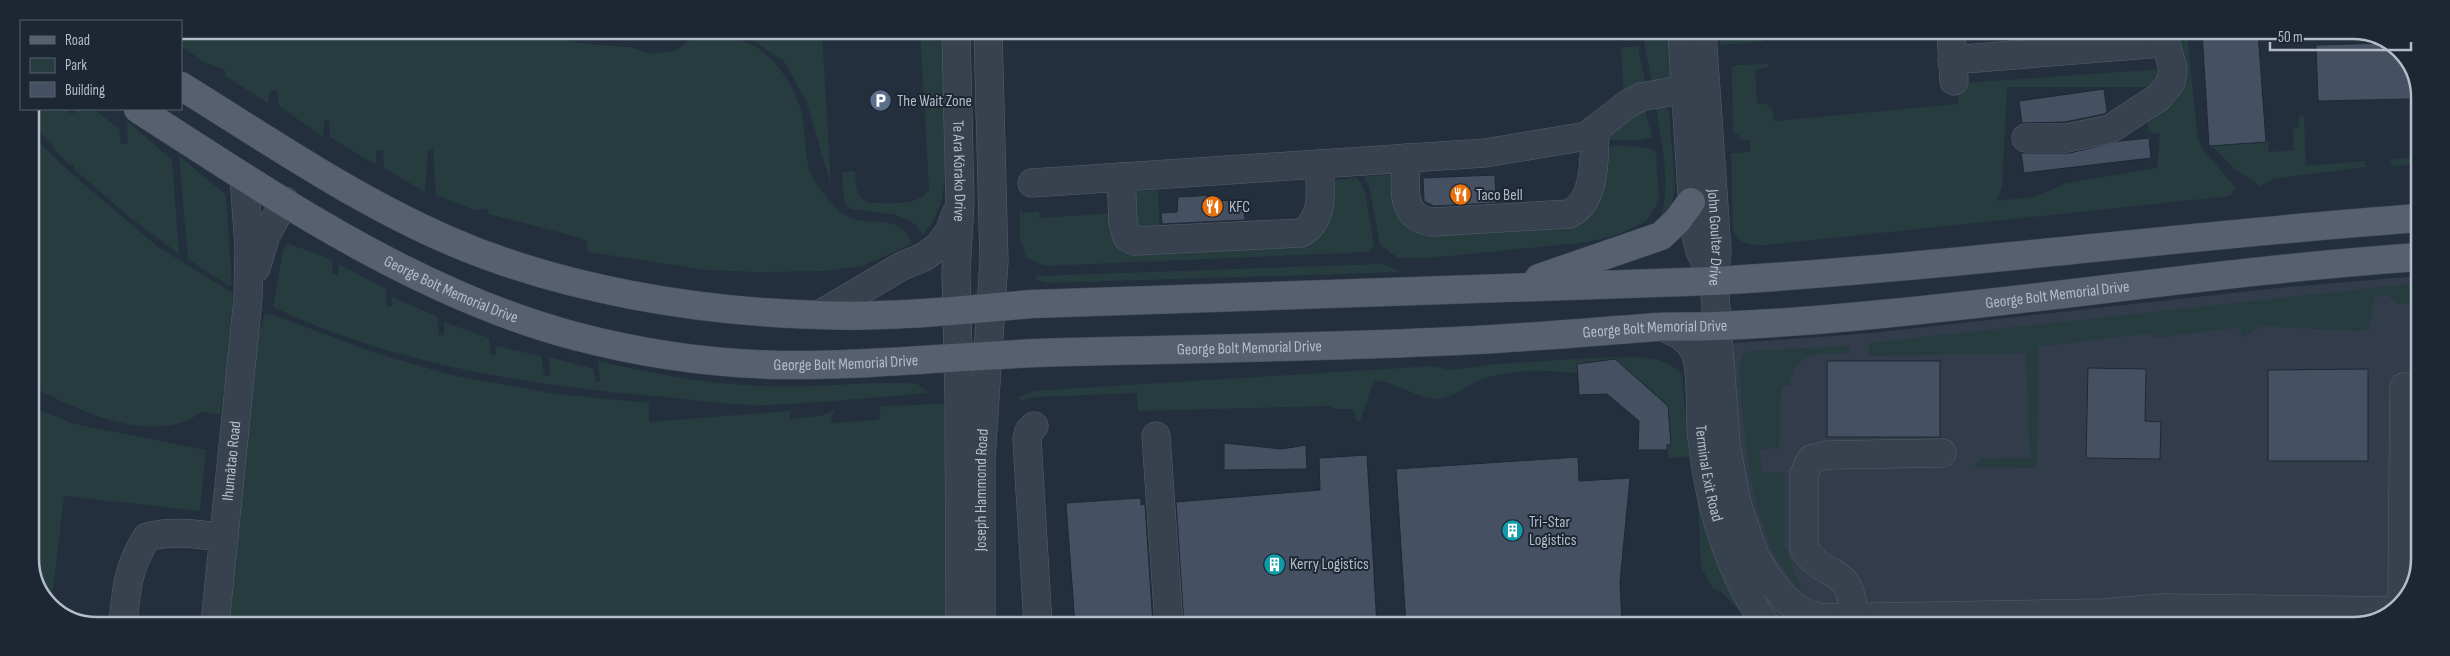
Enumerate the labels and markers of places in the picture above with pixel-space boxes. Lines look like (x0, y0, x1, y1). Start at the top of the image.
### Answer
parking icon: The Wait Zone (869, 89, 893, 113)
place label: The Wait Zone (897, 92, 972, 111)
restaurant icon: Taco Bell (1448, 183, 1472, 207)
place label: Taco Bell (1476, 186, 1523, 205)
restaurant icon: KFC (1201, 195, 1225, 219)
place label: KFC (1229, 198, 1250, 217)
place label: Tri-Star Logistics (1529, 513, 1577, 550)
building icon: Tri-Star Logistics (1501, 519, 1525, 543)
building icon: Kerry Logistics (1262, 552, 1286, 576)
place label: Kerry Logistics (1290, 555, 1369, 574)

